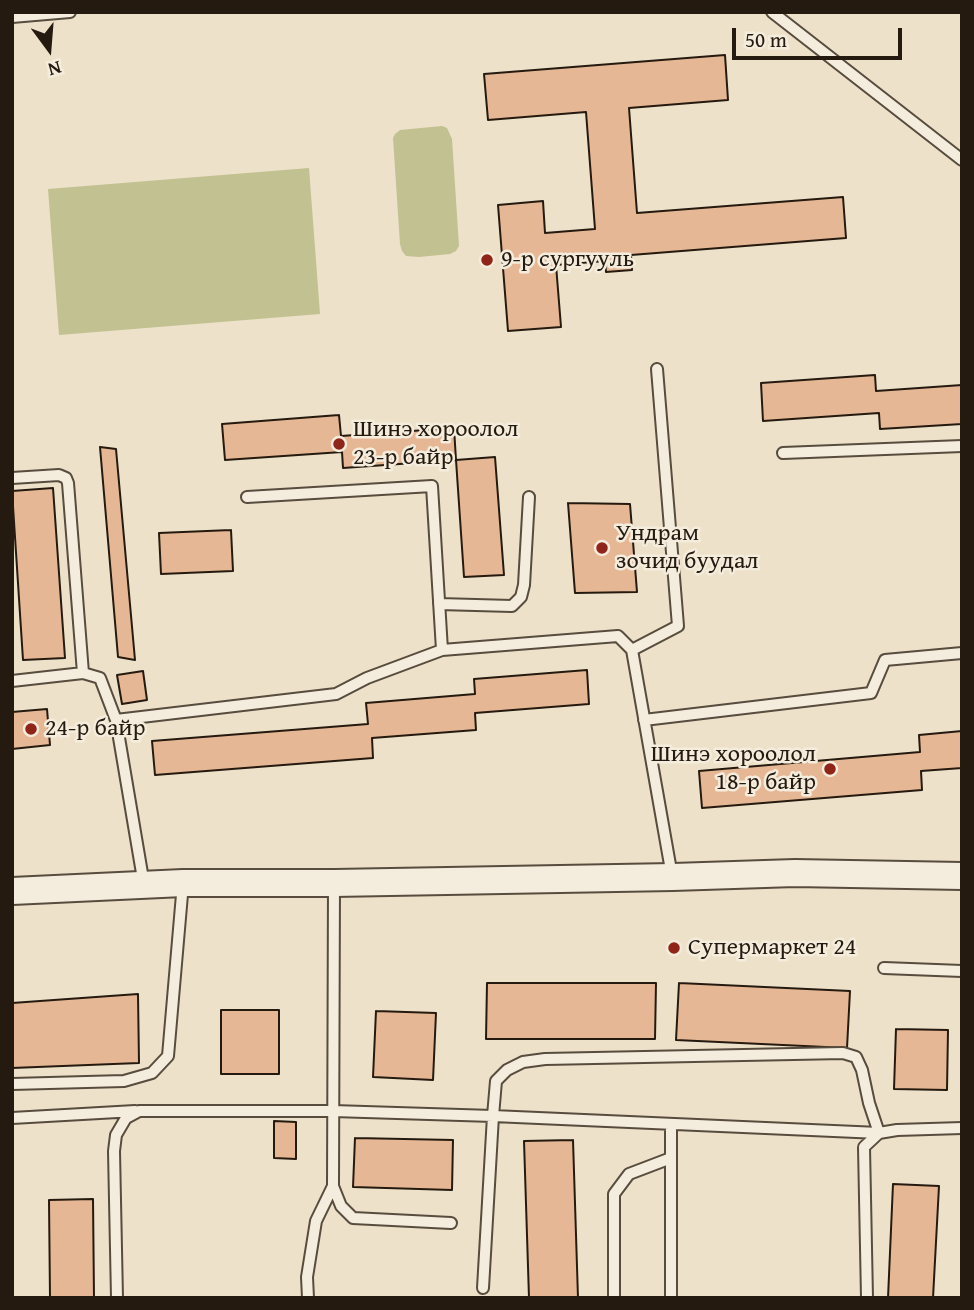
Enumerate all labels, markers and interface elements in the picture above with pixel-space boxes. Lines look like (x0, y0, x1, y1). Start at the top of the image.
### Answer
north arrow (14, 14, 84, 84)
scale bar (736, 14, 906, 58)
text: 50 m (745, 24, 787, 55)
text: N (45, 54, 65, 84)
place label: 9-р сургууль (501, 246, 634, 274)
marker: 9-р сургууль (479, 252, 495, 268)
place label: Шинэ хороолол 23-р байр (353, 416, 518, 472)
marker: Шинэ хороолол 23-р байр (331, 436, 347, 452)
place label: Ундрам зочид буудал (616, 520, 759, 576)
marker: Ундрам зочид буудал (594, 540, 610, 556)
place label: 24-р байр (45, 715, 146, 743)
marker: 24-р байр (23, 721, 39, 737)
place label: Шинэ хороолол 18-р байр (651, 741, 816, 797)
marker: Шинэ хороолол 18-р байр (822, 761, 838, 777)
place label: Супермаркет 24 (688, 934, 856, 962)
marker: Супермаркет 24 (666, 940, 682, 956)

